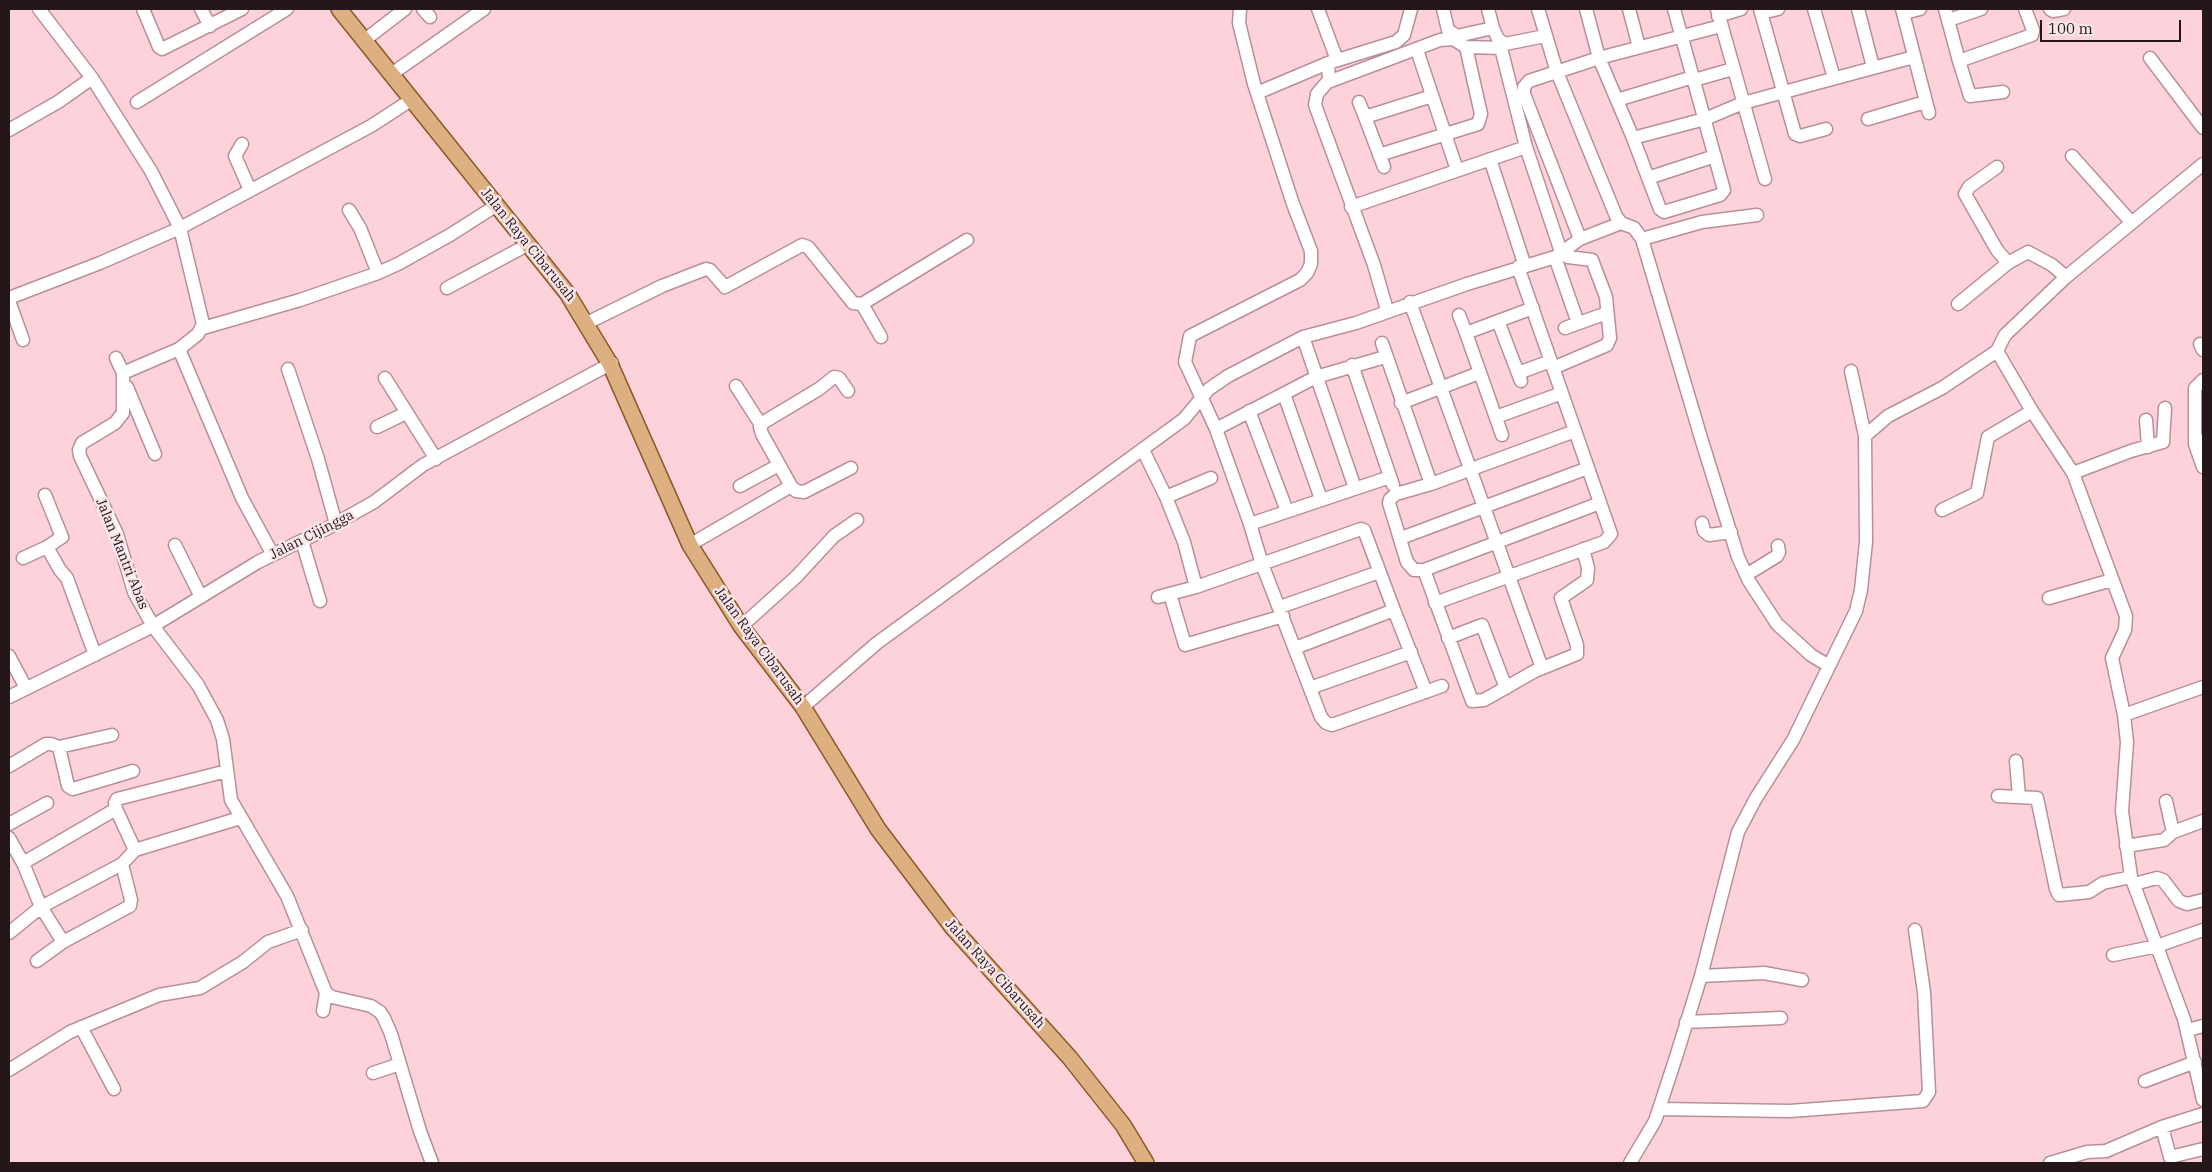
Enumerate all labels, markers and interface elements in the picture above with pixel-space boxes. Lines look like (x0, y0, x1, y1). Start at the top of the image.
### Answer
scale bar (2042, 10, 2183, 42)
text: 100 m (2048, 19, 2093, 38)
street label: Jalan Raya Cibarusah (477, 185, 579, 305)
street label: Jalan Mantri Abas (92, 496, 152, 612)
street label: Jalan Cijingga (267, 507, 357, 563)
street label: Jalan Raya Cibarusah (711, 584, 807, 708)
street label: Jalan Raya Cibarusah (942, 916, 1048, 1032)

